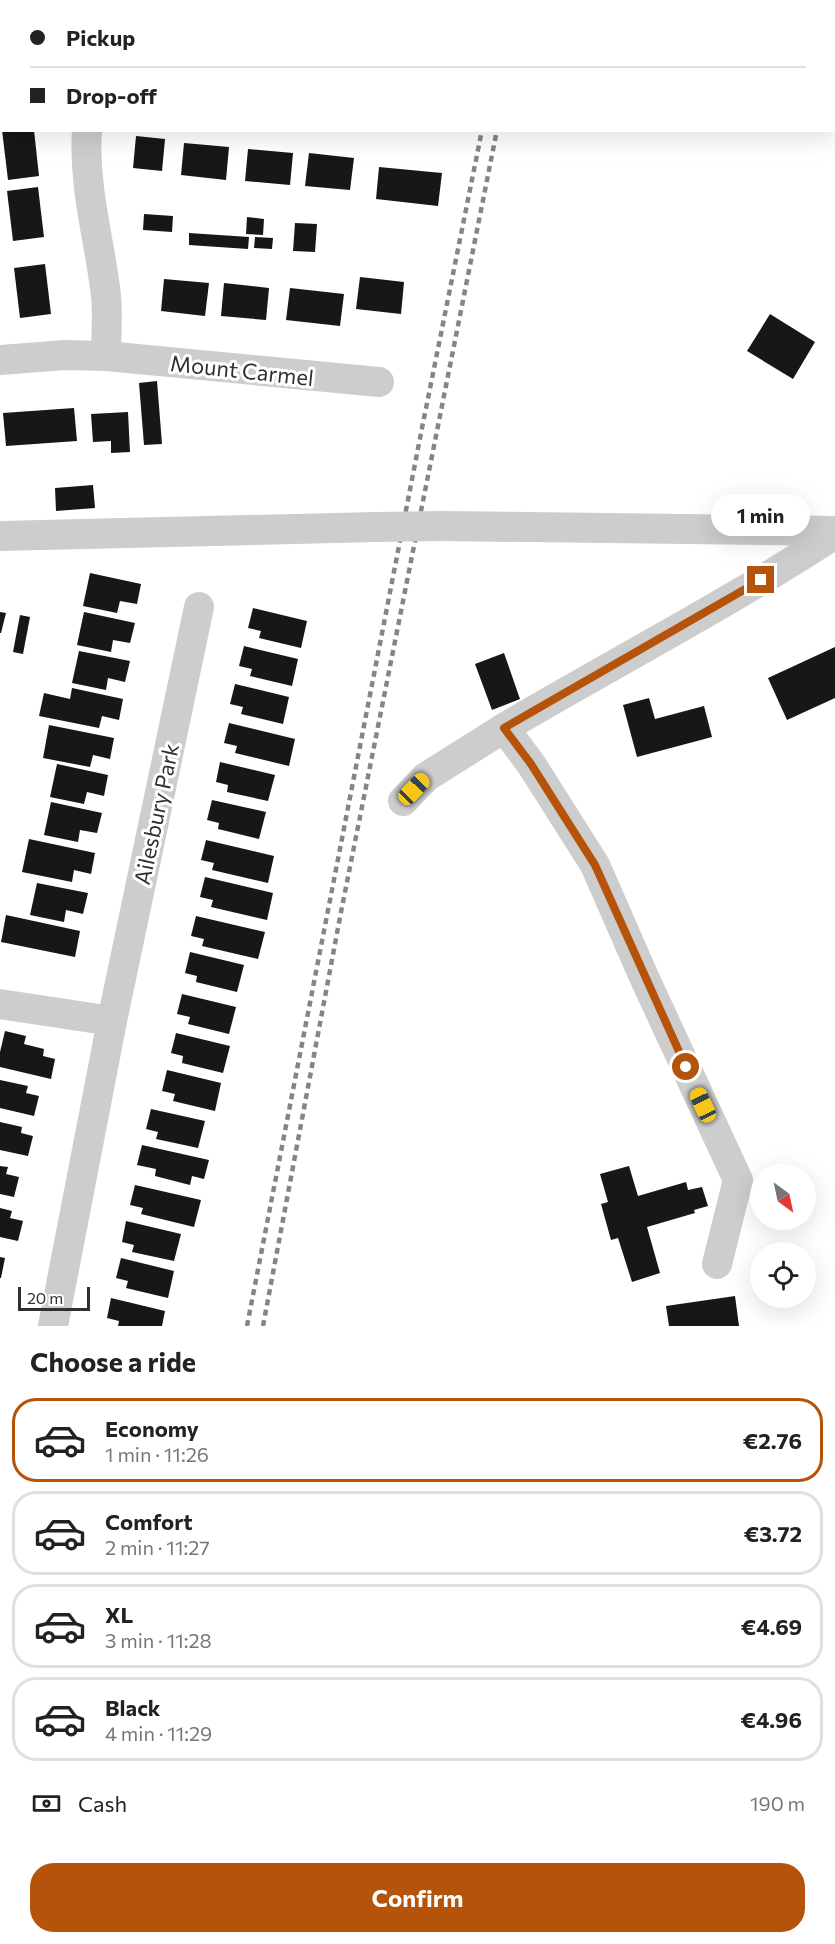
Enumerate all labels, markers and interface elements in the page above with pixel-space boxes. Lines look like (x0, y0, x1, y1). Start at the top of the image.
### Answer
text: Pickup (66, 24, 135, 51)
text: Drop-off (66, 82, 157, 109)
street label: Mount Carmel (169, 349, 315, 391)
callout: 1 min (712, 493, 810, 535)
text: 1 min (737, 503, 784, 527)
route end (747, 566, 774, 593)
street label: Ailesbury Park (128, 741, 184, 887)
car (395, 770, 433, 808)
route start (672, 1053, 699, 1080)
car (687, 1085, 719, 1125)
north arrow (750, 1164, 816, 1230)
map controls (750, 1164, 816, 1308)
button: locate (750, 1242, 816, 1308)
scale bar (18, 1284, 90, 1312)
text: 20 m (27, 1288, 63, 1307)
text: Choose a ride (30, 1345, 196, 1378)
icon: car (33, 1413, 87, 1467)
text: Economy (105, 1415, 199, 1442)
text: €2.76 (743, 1427, 802, 1454)
text: 1 min · 11:26 (105, 1442, 209, 1466)
icon: car (33, 1506, 87, 1560)
text: Comfort (105, 1508, 193, 1535)
text: €3.72 (744, 1520, 802, 1547)
text: 2 min · 11:27 (105, 1535, 210, 1559)
icon: car (33, 1599, 87, 1653)
text: XL (105, 1601, 133, 1628)
text: €4.69 (741, 1613, 802, 1640)
text: 3 min · 11:28 (105, 1628, 212, 1652)
icon: car (33, 1692, 87, 1746)
text: Black (105, 1694, 160, 1721)
text: €4.96 (740, 1706, 802, 1733)
text: 4 min · 11:29 (105, 1721, 212, 1745)
icon: cash (30, 1787, 63, 1820)
text: Cash (78, 1790, 127, 1817)
text: 190 m (750, 1791, 805, 1815)
button: Confirm (30, 1863, 805, 1932)

